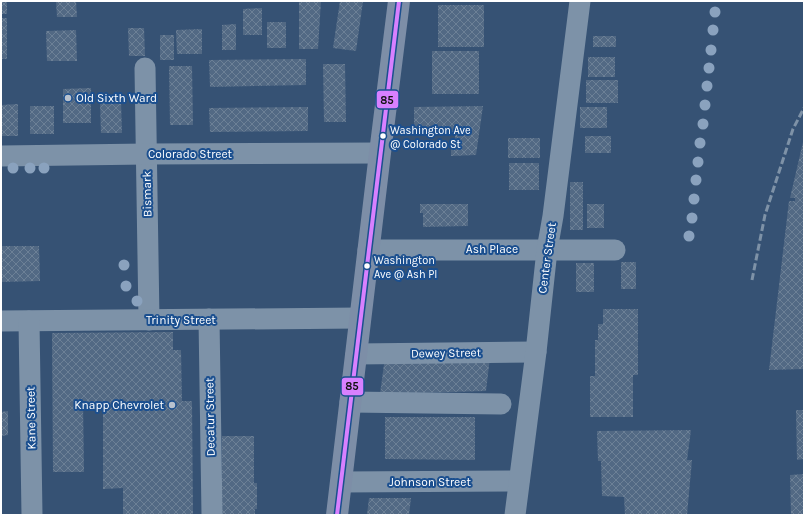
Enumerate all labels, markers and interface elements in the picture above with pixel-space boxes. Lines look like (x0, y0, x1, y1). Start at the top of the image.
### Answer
line badge: 85 (376, 90, 399, 109)
place label: Old Sixth Ward (76, 91, 157, 105)
marker: Old Sixth Ward (63, 93, 73, 103)
text: 85 (380, 94, 394, 107)
place label: Washington Ave @ Colorado St (390, 124, 471, 151)
marker: Washington Ave @ Colorado St (378, 131, 388, 141)
street label: Colorado Street (148, 147, 233, 161)
street label: Bismark (140, 171, 154, 217)
street label: Center Street (535, 221, 559, 294)
street label: Ash Place (466, 242, 518, 256)
place label: Washington Ave @ Ash Pl (374, 254, 437, 281)
marker: Washington Ave @ Ash Pl (362, 261, 372, 271)
street label: Trinity Street (146, 313, 216, 327)
street label: Dewey Street (411, 345, 482, 361)
street label: Decatur Street (202, 377, 218, 457)
line badge: 85 (341, 377, 364, 396)
text: 85 (345, 380, 359, 393)
street label: Kane Street (23, 386, 39, 450)
place label: Knapp Chevrolet (74, 398, 164, 412)
marker: Knapp Chevrolet (167, 400, 177, 410)
street label: Johnson Street (389, 475, 471, 489)

